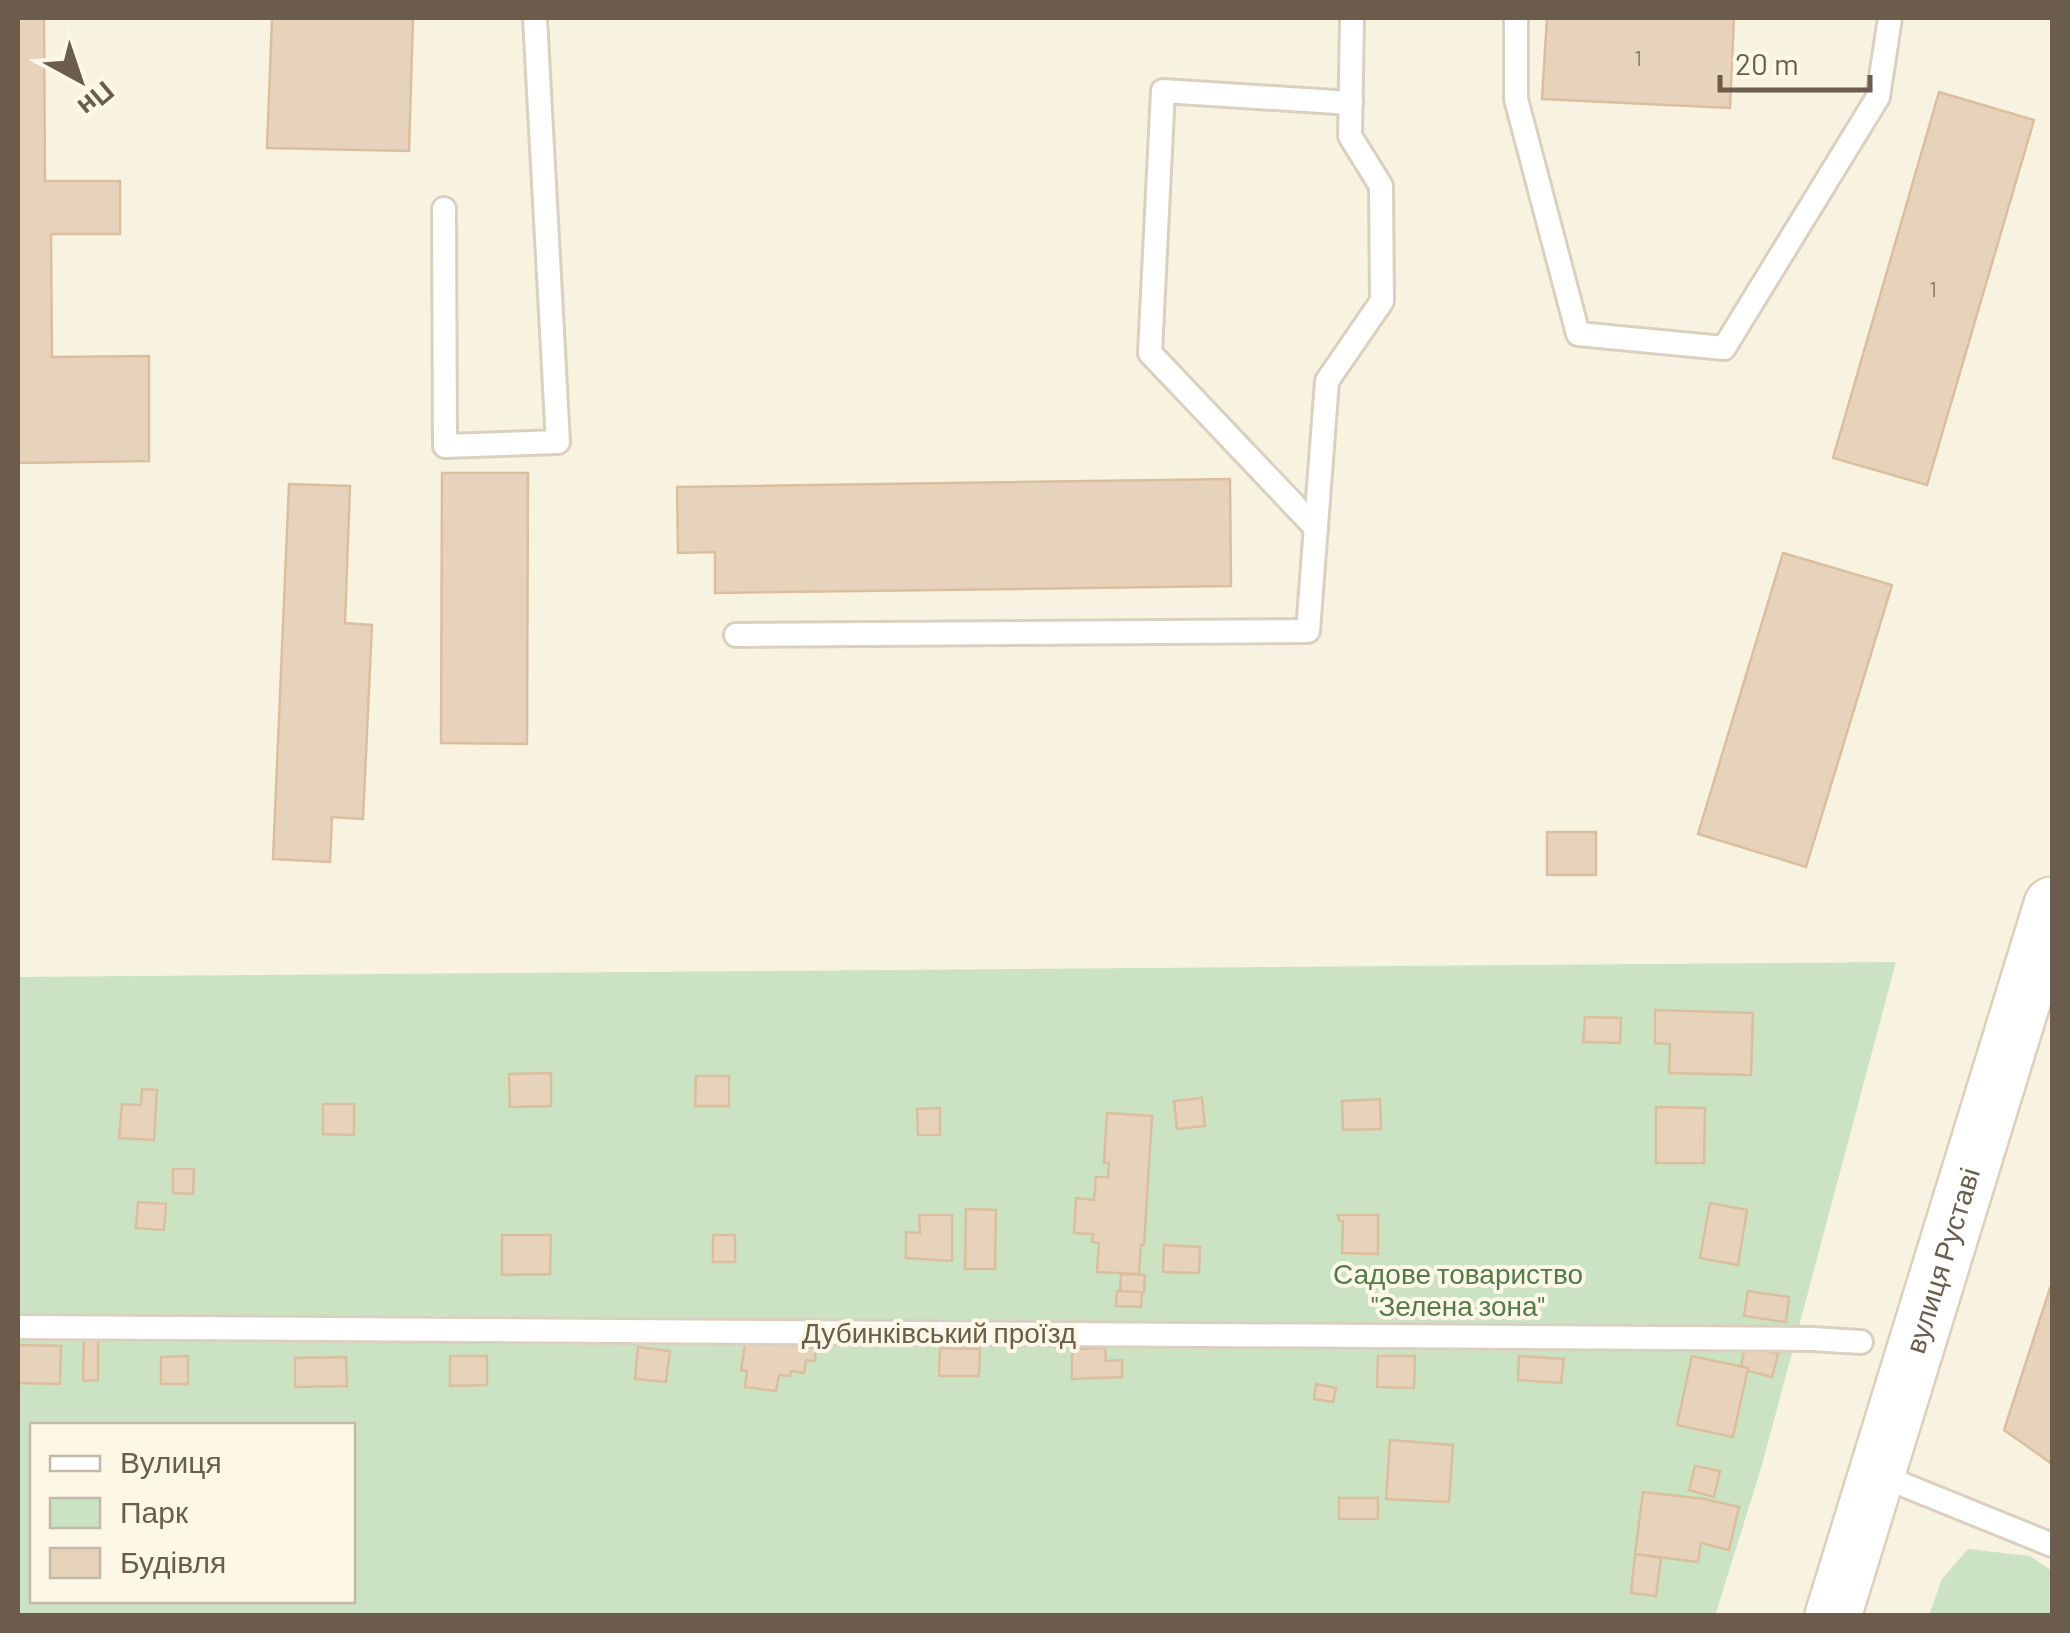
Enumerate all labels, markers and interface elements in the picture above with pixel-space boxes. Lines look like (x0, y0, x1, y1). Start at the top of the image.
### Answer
north arrow (30, 30, 130, 130)
scale bar (1720, 30, 1870, 92)
house number: 1 (1634, 44, 1642, 70)
text: 20 m (1735, 45, 1799, 81)
text: Пн (72, 75, 122, 125)
house number: 1 (1929, 275, 1937, 301)
street label: вулиця Руставі (1897, 1163, 1986, 1357)
park label: Садове товариство "Зелена зона" (1333, 1256, 1583, 1322)
street label: Дубинківський проїзд (802, 1315, 1076, 1349)
legend (30, 1423, 355, 1603)
text: Вулиця (120, 1443, 222, 1479)
text: Парк (120, 1493, 189, 1529)
text: Будівля (120, 1543, 226, 1579)

